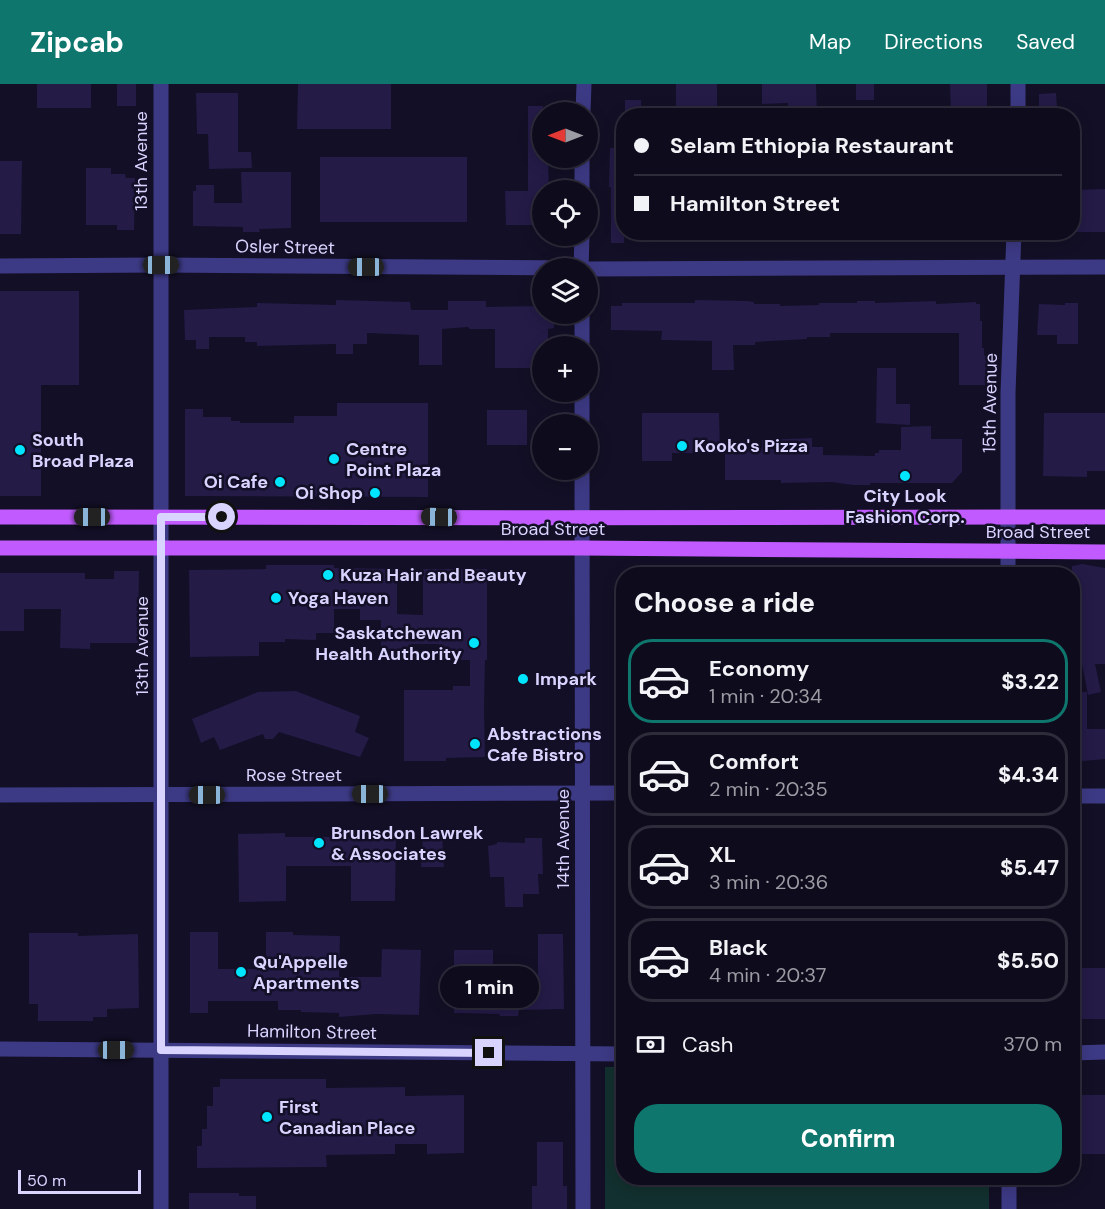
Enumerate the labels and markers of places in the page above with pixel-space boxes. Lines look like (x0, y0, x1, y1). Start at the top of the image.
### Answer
place label: South Broad Plaza (32, 428, 134, 473)
place label: Kooko's Pizza (694, 434, 808, 458)
place label: Centre Point Plaza (346, 437, 441, 482)
marker: Kooko's Pizza (675, 439, 689, 453)
marker: South Broad Plaza (13, 443, 27, 457)
marker: Centre Point Plaza (327, 452, 341, 466)
marker: City Look Fashion Corp. (898, 469, 912, 483)
place label: Oi Cafe (204, 470, 268, 494)
marker: Oi Cafe (273, 475, 287, 489)
place label: Oi Shop (295, 481, 363, 505)
place label: City Look Fashion Corp. (845, 484, 965, 529)
marker: Oi Shop (368, 486, 382, 500)
place label: Kuza Hair and Beauty (340, 563, 527, 587)
marker: Kuza Hair and Beauty (321, 568, 335, 582)
place label: Yoga Haven (288, 586, 389, 610)
marker: Yoga Haven (269, 591, 283, 605)
place label: Saskatchewan Health Authority (315, 621, 462, 666)
marker: Saskatchewan Health Authority (467, 636, 481, 650)
place label: Impark (535, 667, 598, 691)
marker: Impark (516, 672, 530, 686)
place label: Abstractions Cafe Bistro (487, 722, 602, 767)
marker: Abstractions Cafe Bistro (468, 737, 482, 751)
place label: Brunsdon Lawrek & Associates (331, 821, 484, 866)
marker: Brunsdon Lawrek & Associates (312, 836, 326, 850)
place label: Qu'Appelle Apartments (253, 950, 360, 995)
marker: Qu'Appelle Apartments (234, 965, 248, 979)
place label: First Canadian Place (279, 1095, 415, 1140)
marker: First Canadian Place (260, 1110, 274, 1124)

